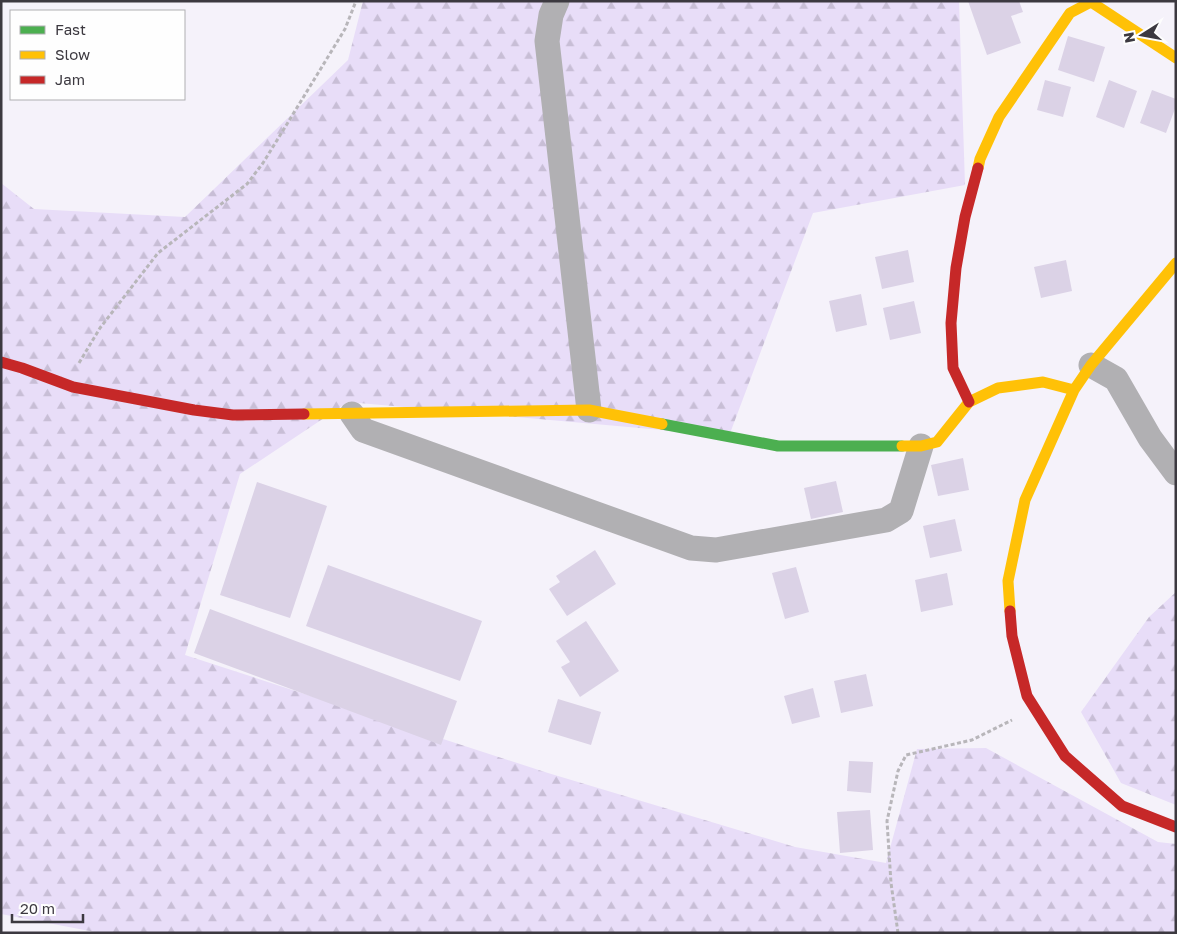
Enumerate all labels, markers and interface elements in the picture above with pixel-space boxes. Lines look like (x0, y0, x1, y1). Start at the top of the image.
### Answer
legend (10, 10, 185, 100)
north arrow (1117, 10, 1167, 60)
text: Fast (55, 20, 86, 38)
text: N (1119, 31, 1138, 44)
text: Slow (55, 45, 90, 63)
text: Jam (55, 70, 85, 88)
scale bar (12, 892, 84, 924)
text: 20 m (20, 899, 55, 917)

